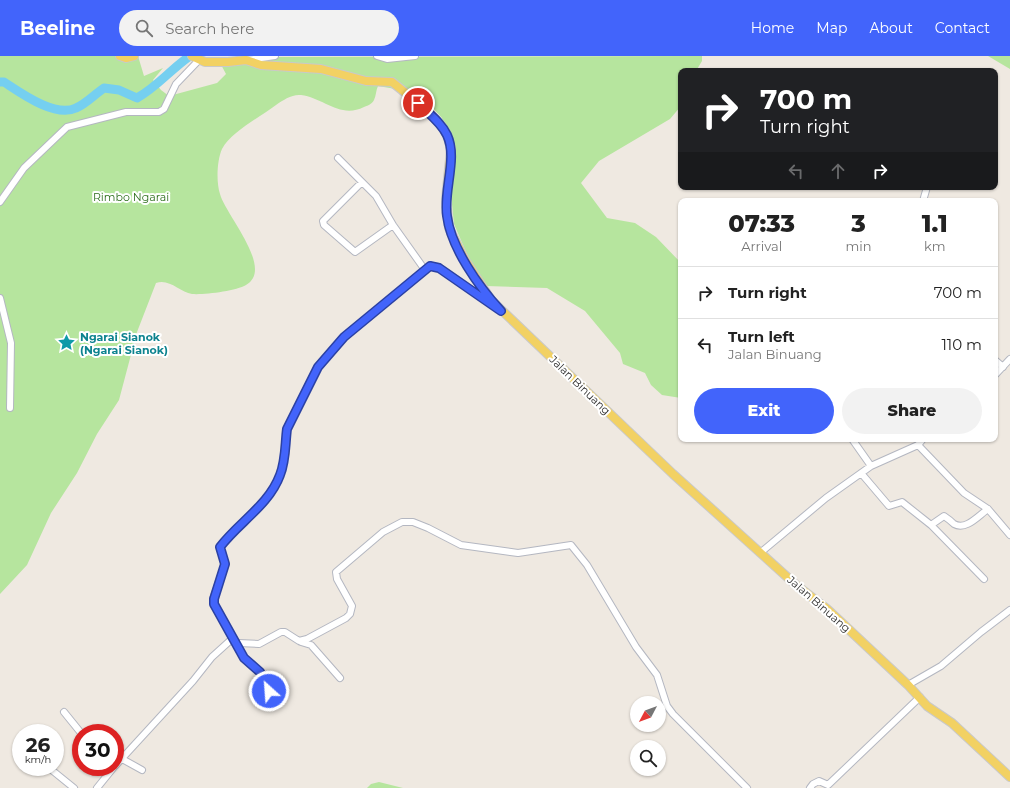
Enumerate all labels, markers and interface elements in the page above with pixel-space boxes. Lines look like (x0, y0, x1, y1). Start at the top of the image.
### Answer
search box (119, 10, 399, 46)
text: Beeline (20, 17, 95, 40)
icon: search (133, 17, 155, 39)
text: Search here (165, 19, 254, 38)
text: Home (751, 19, 794, 37)
text: Map (816, 19, 847, 37)
text: About (869, 19, 913, 37)
text: Contact (935, 19, 990, 37)
text: 700 m (760, 82, 852, 116)
icon: right (694, 84, 746, 136)
pin (401, 86, 435, 120)
icon: arrive (407, 92, 429, 114)
text: Turn right (760, 116, 850, 138)
icon: left (785, 160, 807, 182)
icon: ahead (827, 160, 849, 182)
icon: right (869, 160, 891, 182)
park label: Rimbo Ngarai (93, 190, 169, 204)
text: 07:33 (728, 209, 795, 238)
text: 3 (851, 209, 866, 238)
text: 1.1 (922, 209, 948, 238)
text: Arrival (741, 238, 782, 254)
text: min (845, 238, 871, 254)
text: km (924, 238, 945, 254)
icon: right (694, 282, 716, 304)
text: Turn right (728, 283, 807, 302)
text: 700 m (934, 283, 982, 302)
text: Turn left (728, 327, 795, 346)
place label: Ngarai Sianok (Ngarai Sianok) (80, 330, 168, 357)
place icon: Ngarai Sianok (Ngarai Sianok) (57, 333, 77, 353)
icon: left (694, 334, 716, 356)
text: 110 m (941, 335, 982, 354)
text: Jalan Binuang (728, 346, 822, 362)
street label: Jalan Binuang (546, 352, 613, 418)
button: Exit (694, 388, 834, 434)
button: Share (842, 388, 982, 434)
street label: Jalan Binuang (784, 572, 854, 635)
position arrow (248, 670, 290, 712)
north arrow (630, 696, 666, 732)
map controls (630, 696, 666, 776)
speed limit sign: 30 (72, 724, 124, 776)
text: 26 (26, 733, 50, 757)
button: search (630, 740, 666, 776)
text: km/h (25, 753, 51, 766)

